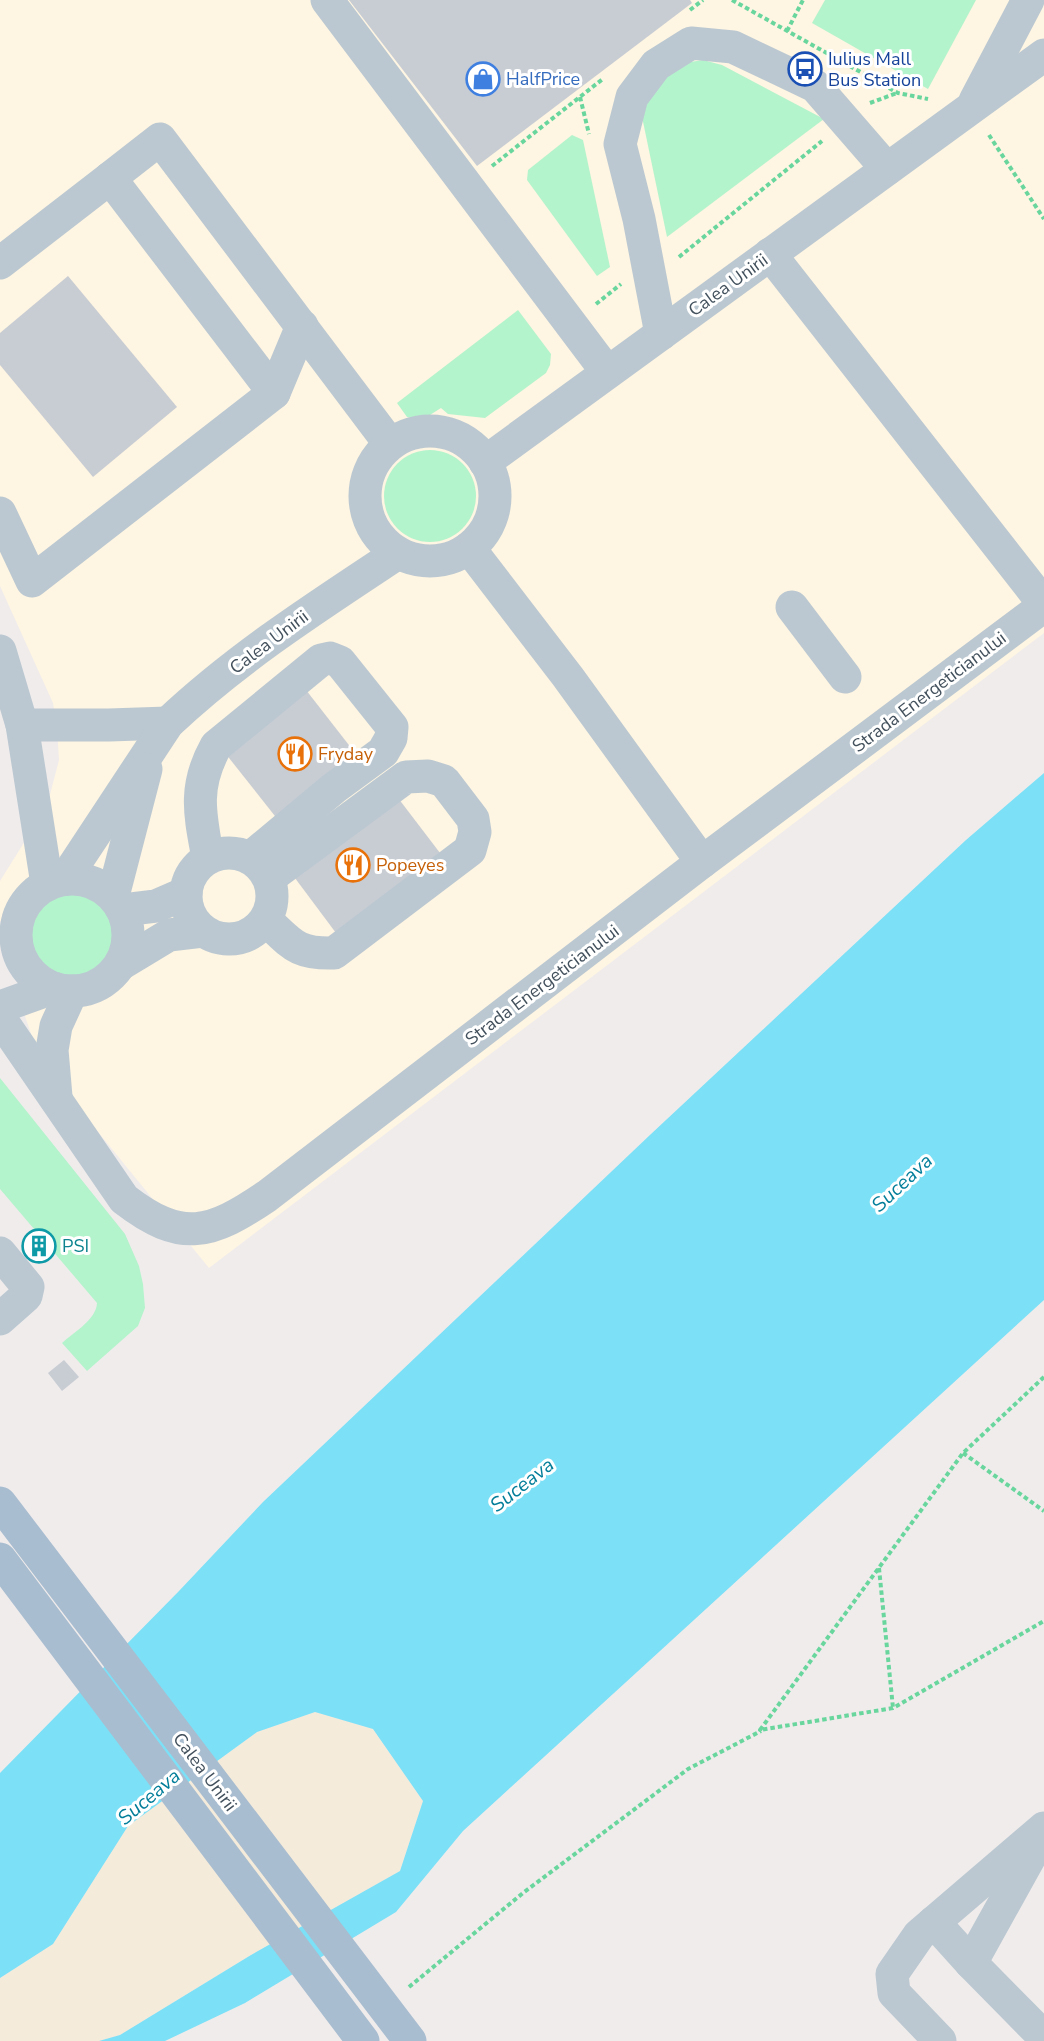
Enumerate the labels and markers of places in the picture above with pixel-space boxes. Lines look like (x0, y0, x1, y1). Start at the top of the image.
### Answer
place label: Iulius Mall Bus Station (828, 47, 921, 92)
bus stop icon: Iulius Mall Bus Station (787, 51, 823, 87)
shop icon: HalfPrice (465, 61, 501, 97)
place label: HalfPrice (506, 67, 580, 91)
restaurant icon: Fryday (277, 736, 313, 772)
place label: Fryday (318, 742, 374, 766)
restaurant icon: Popeyes (335, 847, 371, 883)
place label: Popeyes (376, 853, 444, 877)
building icon: PSI (21, 1228, 57, 1264)
place label: PSI (62, 1234, 89, 1258)

